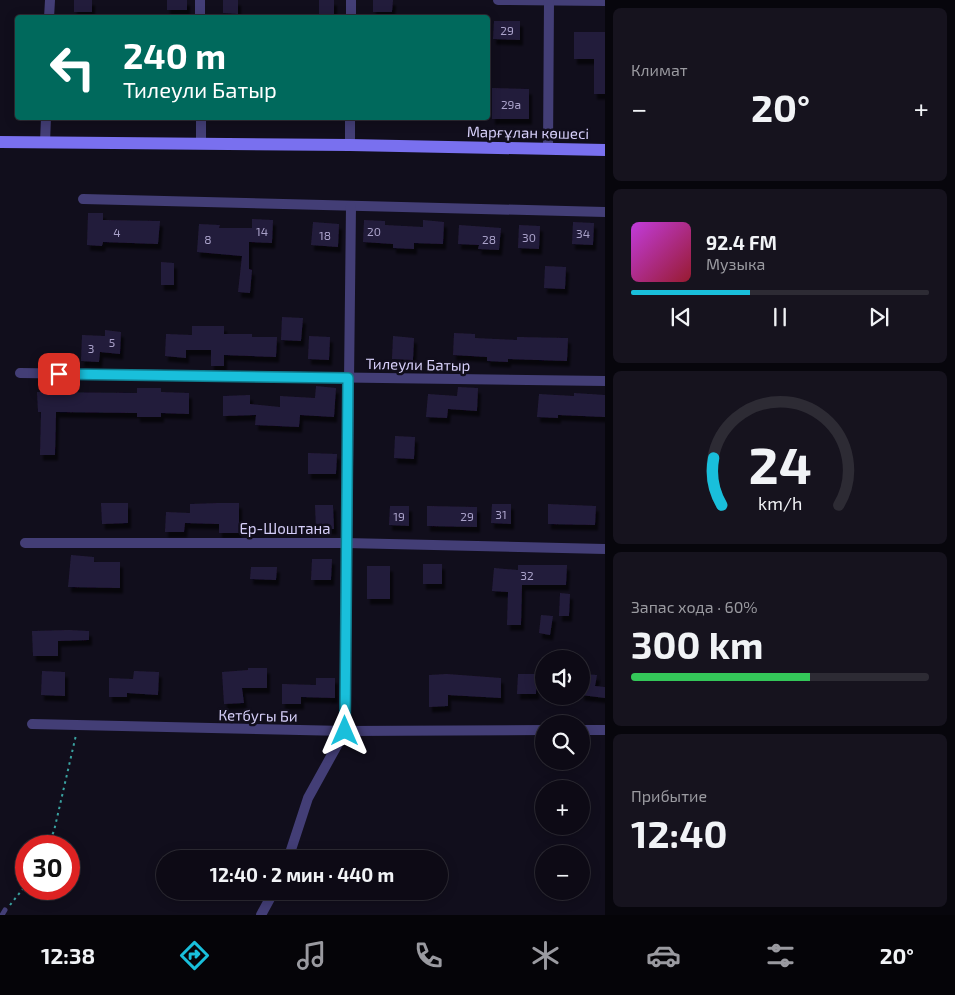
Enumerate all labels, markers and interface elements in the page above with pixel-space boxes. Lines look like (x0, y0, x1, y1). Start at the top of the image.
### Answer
house number: 29 (500, 23, 514, 37)
text: 240 m (123, 34, 226, 76)
icon: left (40, 35, 105, 100)
text: Климат (631, 60, 688, 79)
text: Тилеули Батыр (123, 76, 277, 102)
text: 20° (751, 84, 810, 130)
text: − (631, 91, 647, 125)
text: + (914, 91, 929, 125)
house number: 29а (501, 97, 521, 111)
street label: Марғұлан көшесі (467, 122, 589, 142)
house number: 14 (256, 224, 268, 238)
house number: 20 (367, 224, 381, 238)
house number: 4 (113, 225, 121, 239)
house number: 34 (576, 226, 590, 240)
house number: 18 (319, 228, 331, 242)
house number: 30 (522, 230, 536, 244)
text: 92.4 FM (706, 231, 777, 254)
house number: 8 (204, 232, 212, 246)
house number: 28 (482, 232, 496, 246)
text: Музыка (706, 254, 765, 273)
icon: previous (667, 303, 695, 331)
icon: pause (766, 303, 794, 331)
icon: next (865, 303, 893, 331)
house number: 5 (109, 335, 115, 349)
house number: 3 (88, 341, 94, 355)
pin (38, 353, 80, 395)
street label: Тилеули Батыр (365, 354, 471, 375)
icon: arrive (45, 360, 73, 388)
text: 24 (748, 432, 812, 494)
text: km/h (758, 492, 802, 514)
house number: 31 (495, 507, 507, 521)
house number: 19 (393, 509, 405, 523)
house number: 29 (460, 509, 474, 523)
street label: Ер-Шоштана (239, 519, 331, 537)
house number: 32 (520, 568, 534, 582)
text: Запас хода · 60% (631, 597, 758, 616)
text: 300 km (631, 621, 763, 667)
map controls (535, 650, 590, 900)
button: sound (535, 650, 590, 705)
position arrow (318, 704, 370, 756)
street label: Кетбугы Би (218, 705, 298, 726)
button: search (535, 715, 590, 770)
button: + (535, 780, 590, 835)
text: Прибытие (631, 786, 707, 805)
text: 12:40 (631, 810, 727, 856)
speed limit sign: 30 (15, 835, 80, 900)
button: − (535, 845, 590, 900)
text: 12:40 · 2 мин · 440 m (210, 863, 394, 886)
icon: directions (177, 938, 212, 973)
icon: music (294, 938, 329, 973)
icon: phone (411, 938, 446, 973)
icon: climate (528, 938, 563, 973)
icon: car (646, 938, 681, 973)
icon: filters (763, 938, 798, 973)
text: 12:38 (41, 942, 95, 968)
text: 20° (880, 942, 914, 968)

